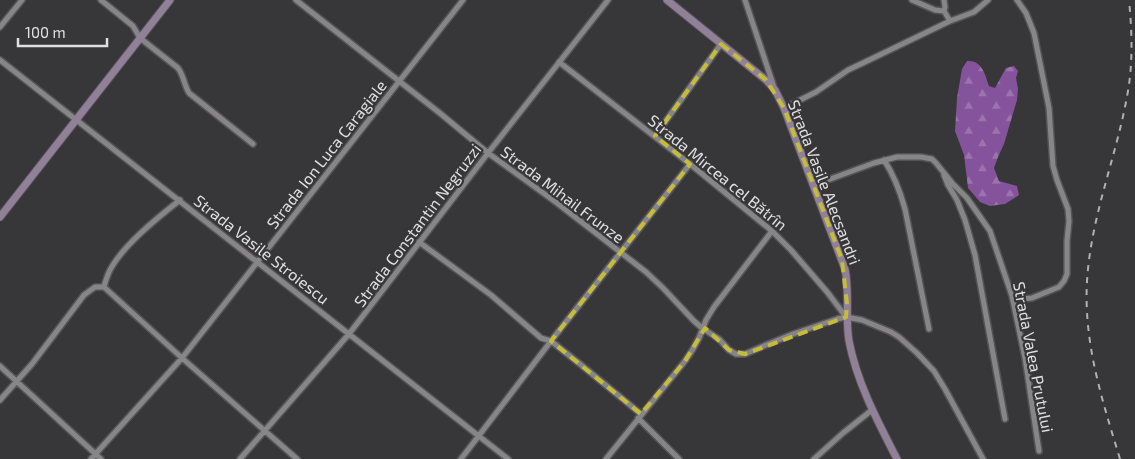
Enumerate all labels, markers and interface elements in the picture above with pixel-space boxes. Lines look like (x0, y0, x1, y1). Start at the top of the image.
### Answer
scale bar (18, 15, 106, 47)
text: 100 m (25, 23, 66, 41)
street label: Strada Ion Luca Caragiale (262, 76, 390, 232)
street label: Strada Vasile Alecsandri (785, 97, 865, 267)
street label: Strada Mircea cel Bătrîn (645, 110, 791, 234)
street label: Strada Constantin Negruzzi (350, 140, 484, 310)
street label: Strada Mihail Frunze (498, 141, 628, 247)
street label: Strada Vasile Stroiescu (191, 190, 333, 308)
street label: Strada Valea Prutului (1010, 280, 1058, 434)

